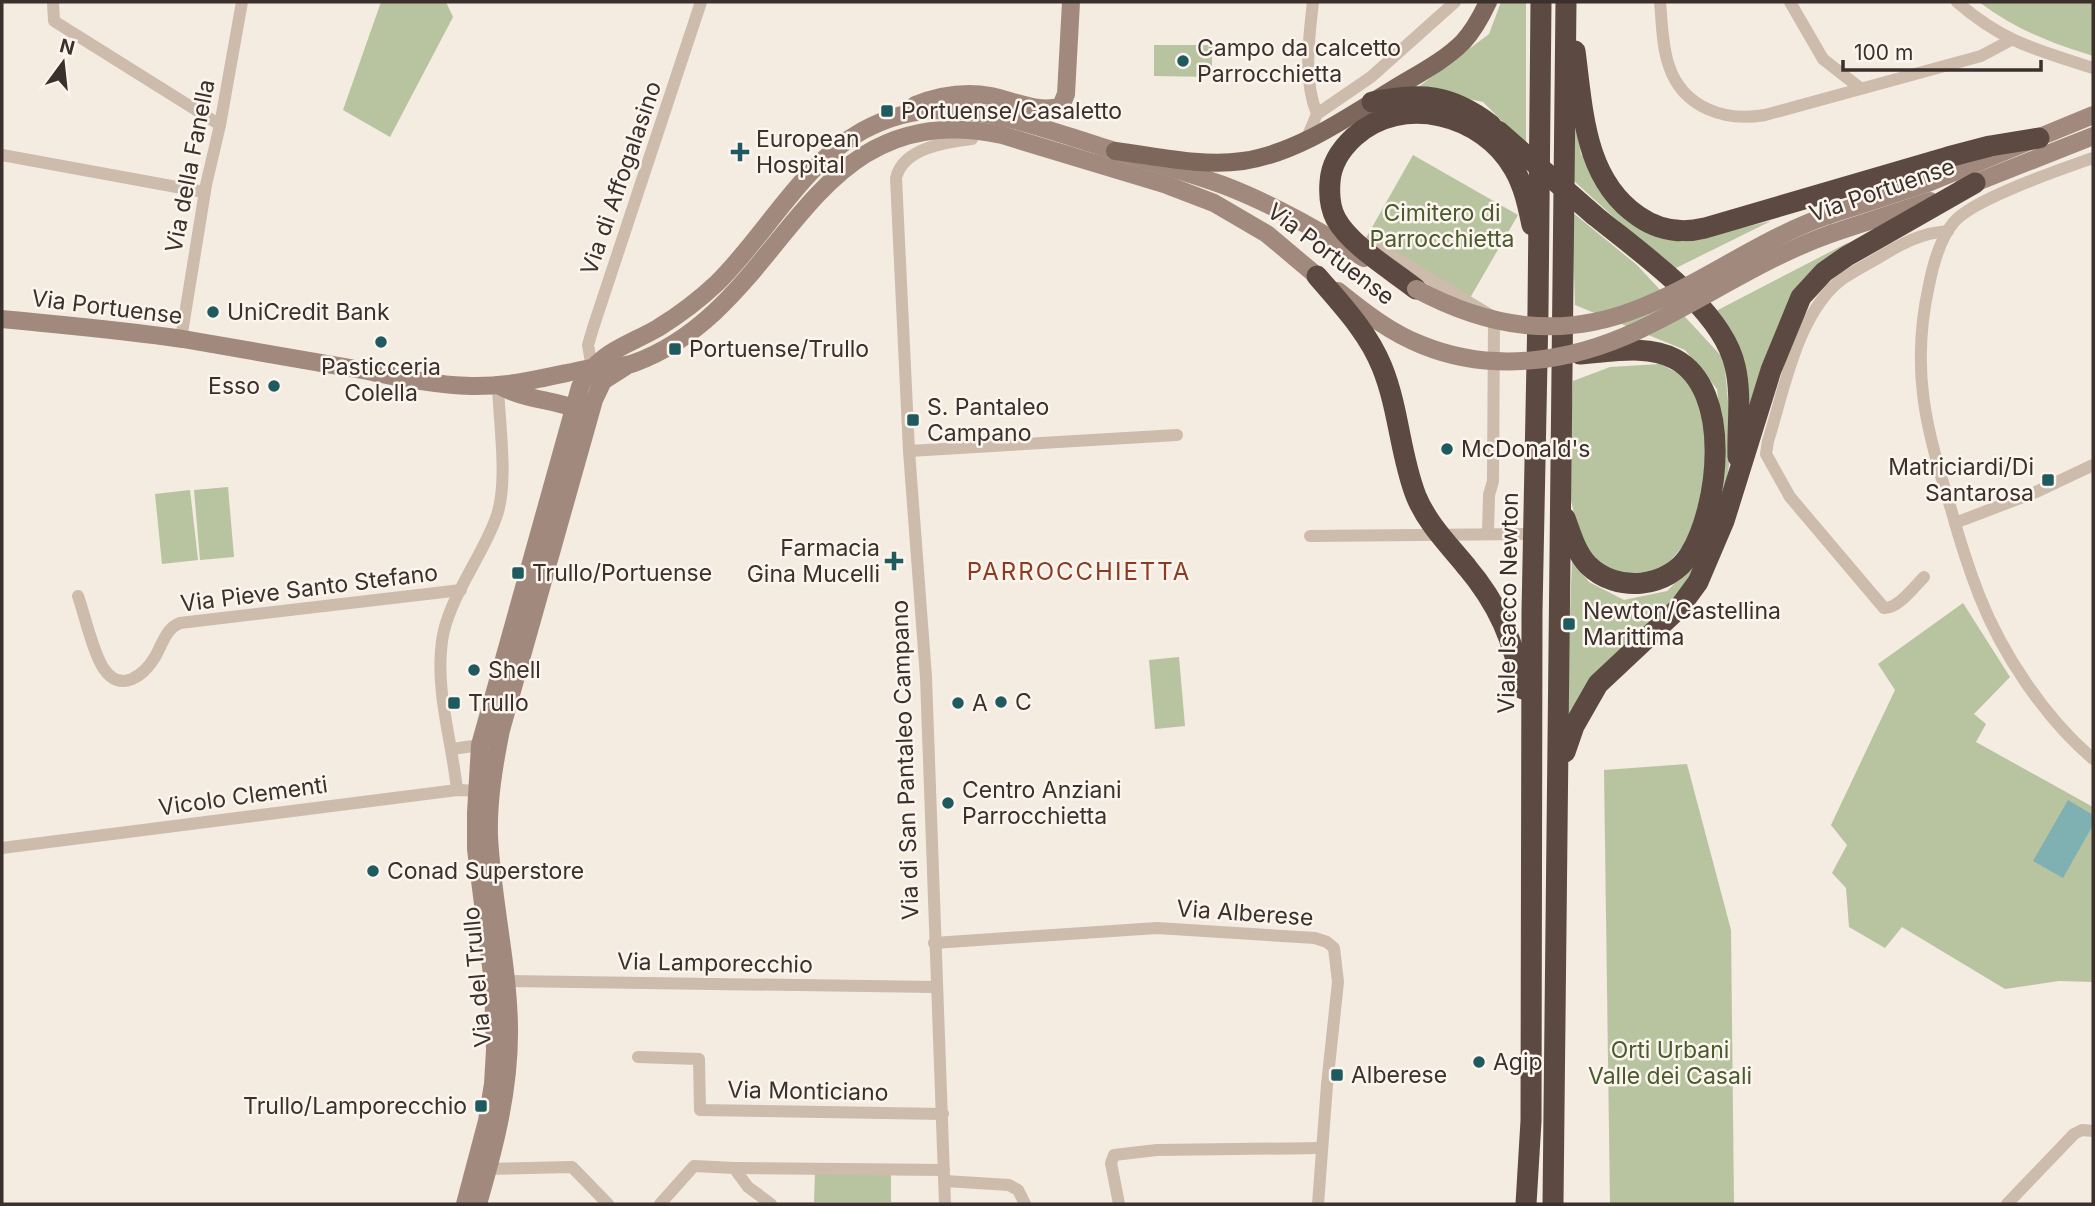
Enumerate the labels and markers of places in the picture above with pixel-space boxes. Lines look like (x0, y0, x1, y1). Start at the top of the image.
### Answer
place label: Campo da calcetto Parrocchietta (1197, 34, 1401, 88)
marker: Campo da calcetto Parrocchietta (1175, 53, 1191, 69)
place label: Portuense/Casaletto (901, 97, 1122, 125)
marker: Portuense/Casaletto (879, 103, 895, 119)
place label: European Hospital (756, 125, 860, 179)
marker: European Hospital (730, 142, 750, 162)
place label: UniCredit Bank (227, 298, 390, 326)
marker: UniCredit Bank (205, 304, 221, 320)
marker: Pasticceria Colella (373, 334, 389, 350)
place label: Portuense/Trullo (689, 335, 869, 363)
marker: Portuense/Trullo (667, 341, 683, 357)
place label: Pasticceria Colella (321, 353, 441, 407)
place label: Esso (208, 372, 260, 400)
marker: Esso (266, 378, 282, 394)
place label: S. Pantaleo Campano (927, 393, 1049, 447)
marker: S. Pantaleo Campano (905, 412, 921, 428)
place label: McDonald's (1461, 435, 1591, 463)
marker: McDonald's (1439, 441, 1455, 457)
place label: Matriciardi/Di Santarosa (1888, 453, 2034, 507)
marker: Matriciardi/Di Santarosa (2040, 472, 2056, 488)
place label: Farmacia Gina Mucelli (747, 534, 880, 588)
marker: Farmacia Gina Mucelli (886, 553, 902, 569)
place label: Trullo/Portuense (532, 559, 712, 587)
marker: Trullo/Portuense (510, 565, 526, 581)
place label: Newton/Castellina Marittima (1583, 597, 1781, 651)
marker: Newton/Castellina Marittima (1561, 616, 1577, 632)
place label: Shell (488, 656, 541, 684)
marker: Shell (466, 662, 482, 678)
place label: C (1015, 688, 1032, 716)
place label: Trullo (468, 689, 529, 717)
place label: A (972, 689, 988, 717)
marker: C (993, 694, 1009, 710)
marker: Trullo (446, 695, 462, 711)
marker: A (950, 695, 966, 711)
place label: Centro Anziani Parrocchietta (962, 776, 1122, 830)
marker: Centro Anziani Parrocchietta (940, 795, 956, 811)
place label: Conad Superstore (387, 857, 584, 885)
marker: Conad Superstore (365, 863, 381, 879)
place label: Agip (1493, 1048, 1543, 1076)
marker: Agip (1471, 1054, 1487, 1070)
place label: Alberese (1351, 1061, 1447, 1089)
marker: Alberese (1329, 1067, 1345, 1083)
place label: Trullo/Lamporecchio (243, 1092, 467, 1120)
marker: Trullo/Lamporecchio (473, 1098, 489, 1114)

